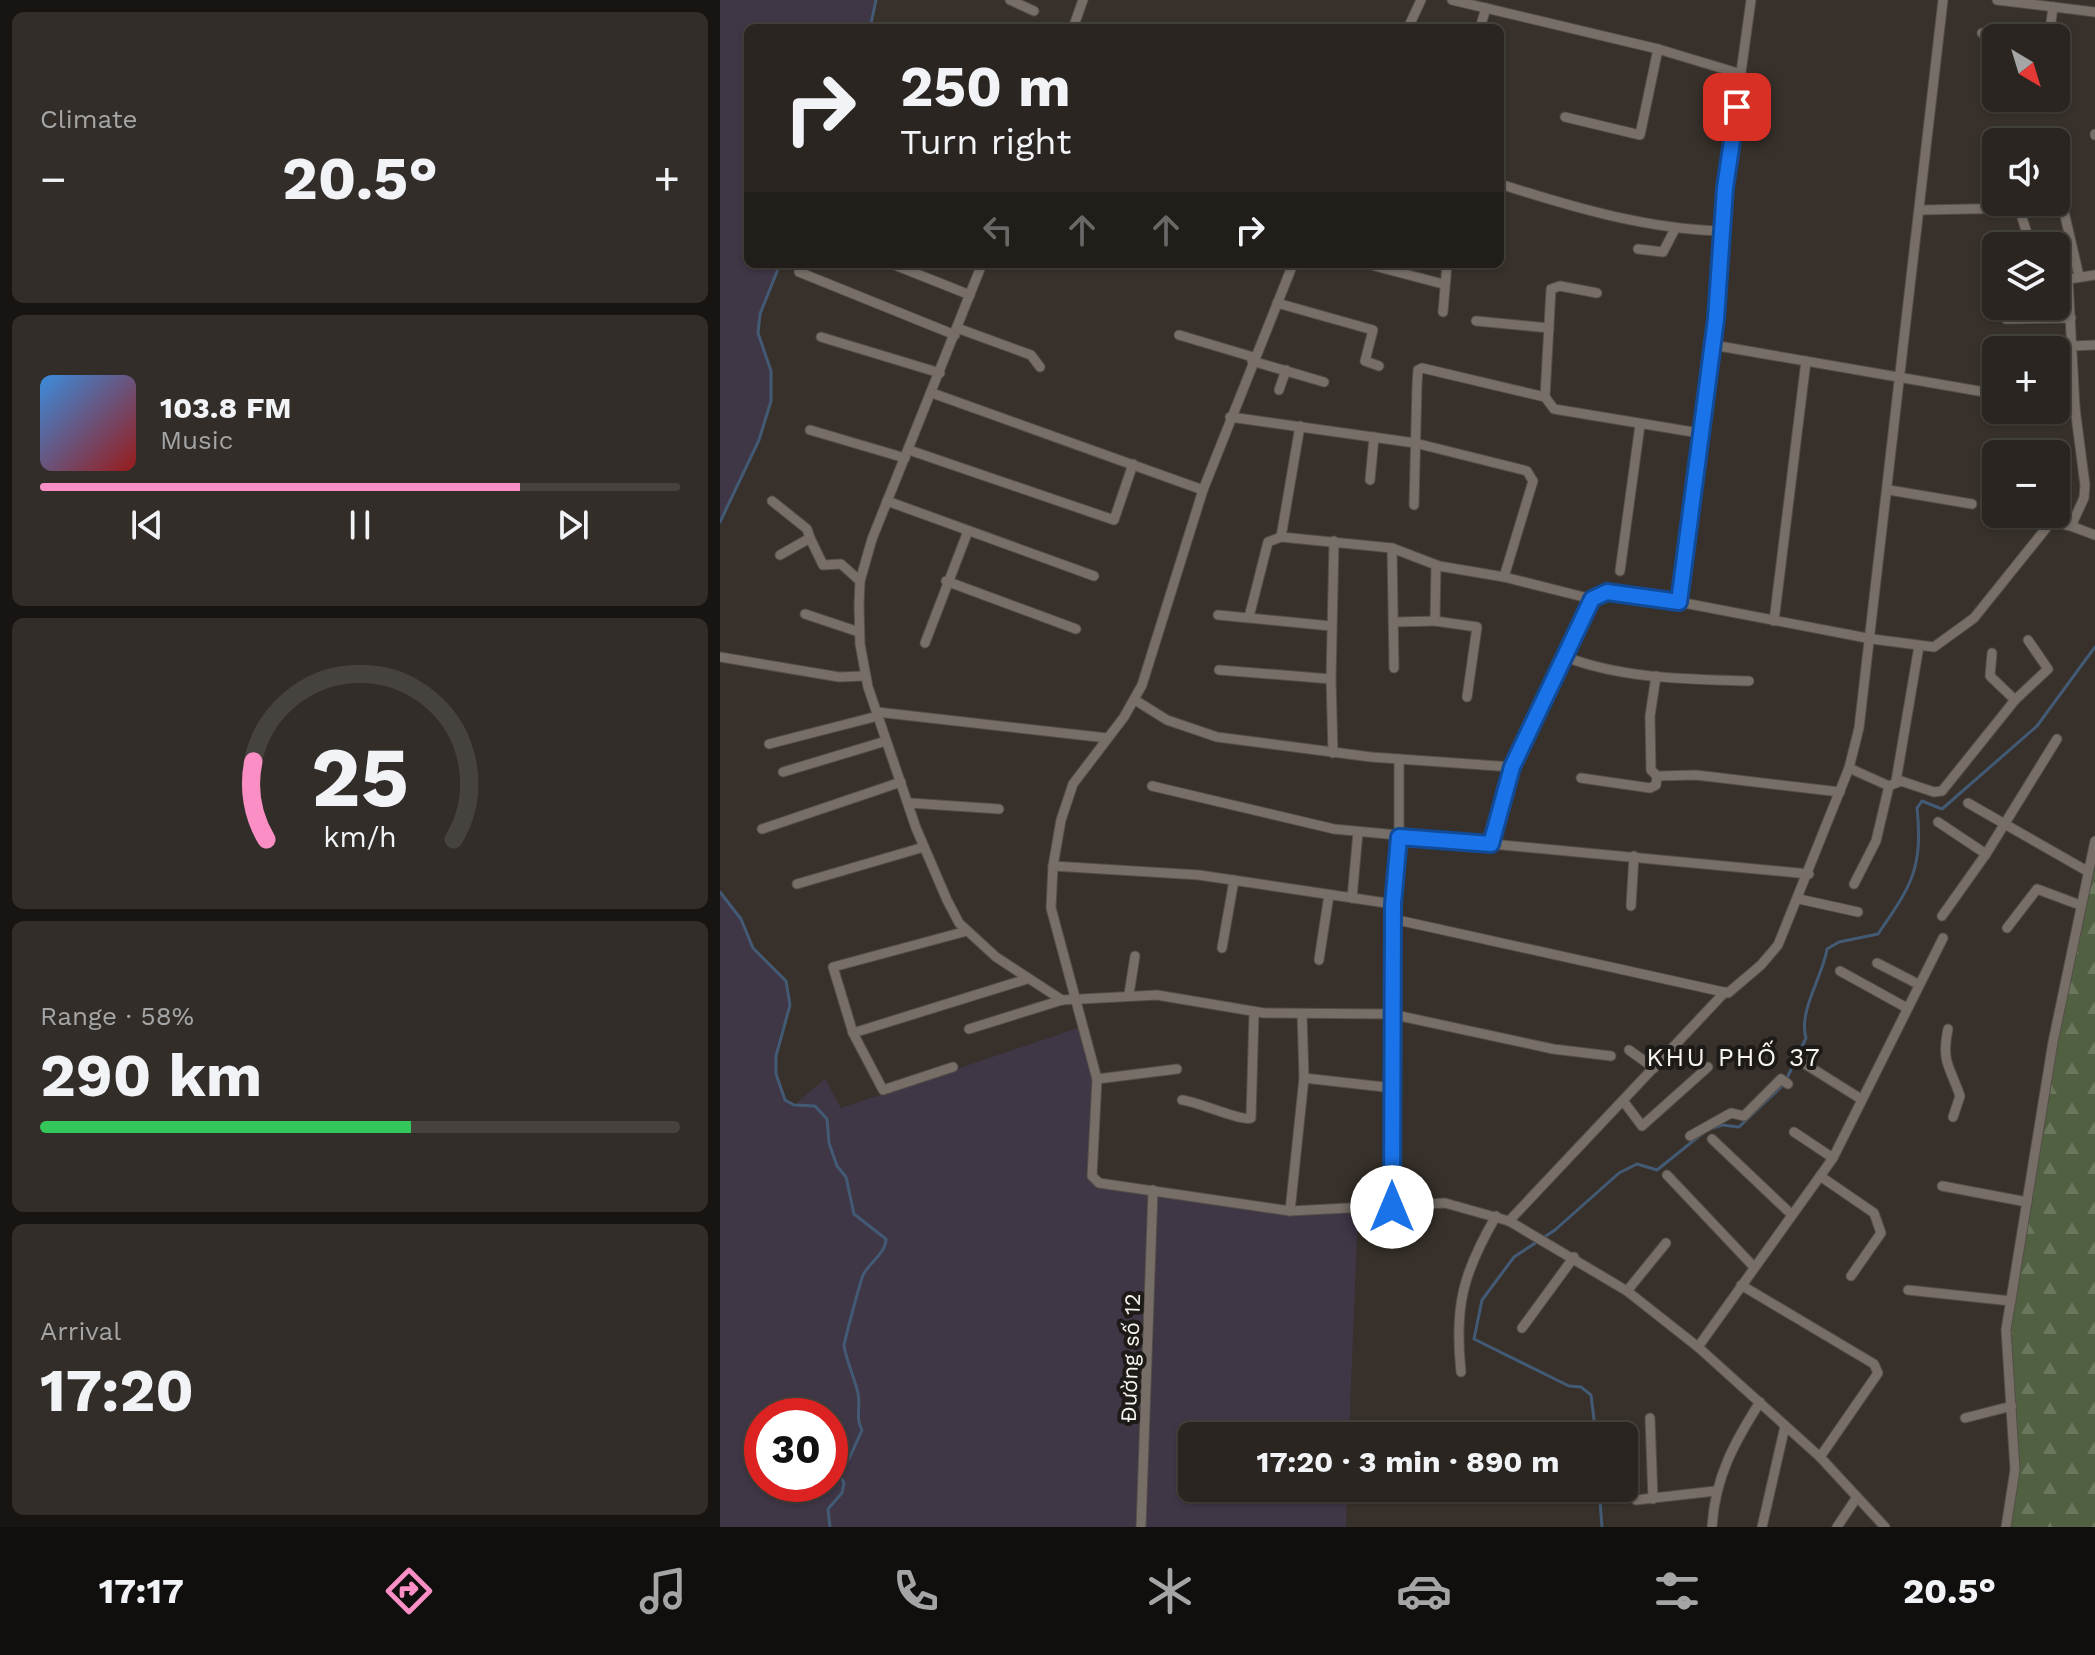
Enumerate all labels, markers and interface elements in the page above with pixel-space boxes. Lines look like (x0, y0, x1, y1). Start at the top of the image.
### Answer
north arrow (1982, 24, 2070, 112)
map controls (1982, 24, 2070, 528)
text: 250 m (900, 54, 1071, 120)
icon: right (768, 56, 872, 160)
pin (1703, 73, 1771, 141)
icon: arrive (1715, 85, 1759, 129)
text: Climate (40, 104, 138, 134)
text: Turn right (900, 121, 1071, 163)
button: sound (1982, 128, 2070, 216)
text: 20.5° (282, 143, 438, 214)
text: − (40, 153, 67, 205)
text: + (653, 153, 680, 205)
icon: left (976, 208, 1020, 252)
icon: ahead (1060, 208, 1104, 252)
icon: ahead (1144, 208, 1188, 252)
icon: right (1228, 208, 1272, 252)
button: layers (1982, 232, 2070, 320)
button: + (1982, 336, 2070, 424)
text: 103.8 FM (160, 390, 292, 425)
text: Music (160, 425, 233, 455)
button: − (1982, 440, 2070, 528)
icon: previous (125, 503, 169, 547)
icon: pause (338, 503, 382, 547)
icon: next (551, 503, 595, 547)
text: 25 (311, 728, 409, 825)
text: km/h (323, 820, 397, 854)
text: Range · 58% (40, 1001, 194, 1031)
text: 290 km (40, 1040, 262, 1111)
district label: KHU PHỐ 37 (1646, 1040, 1822, 1072)
position arrow (1350, 1165, 1434, 1249)
street label: Đường số 12 (1116, 1293, 1145, 1423)
text: Arrival (40, 1316, 121, 1346)
text: 17:20 (40, 1355, 194, 1426)
speed limit sign: 30 (744, 1398, 848, 1502)
text: 17:20 · 3 min · 890 m (1257, 1444, 1560, 1479)
icon: directions (381, 1563, 437, 1619)
icon: music (635, 1563, 691, 1619)
icon: phone (888, 1563, 944, 1619)
icon: climate (1142, 1563, 1198, 1619)
icon: car (1396, 1563, 1452, 1619)
icon: filters (1649, 1563, 1705, 1619)
text: 17:17 (99, 1570, 184, 1612)
text: 20.5° (1903, 1570, 1996, 1612)

